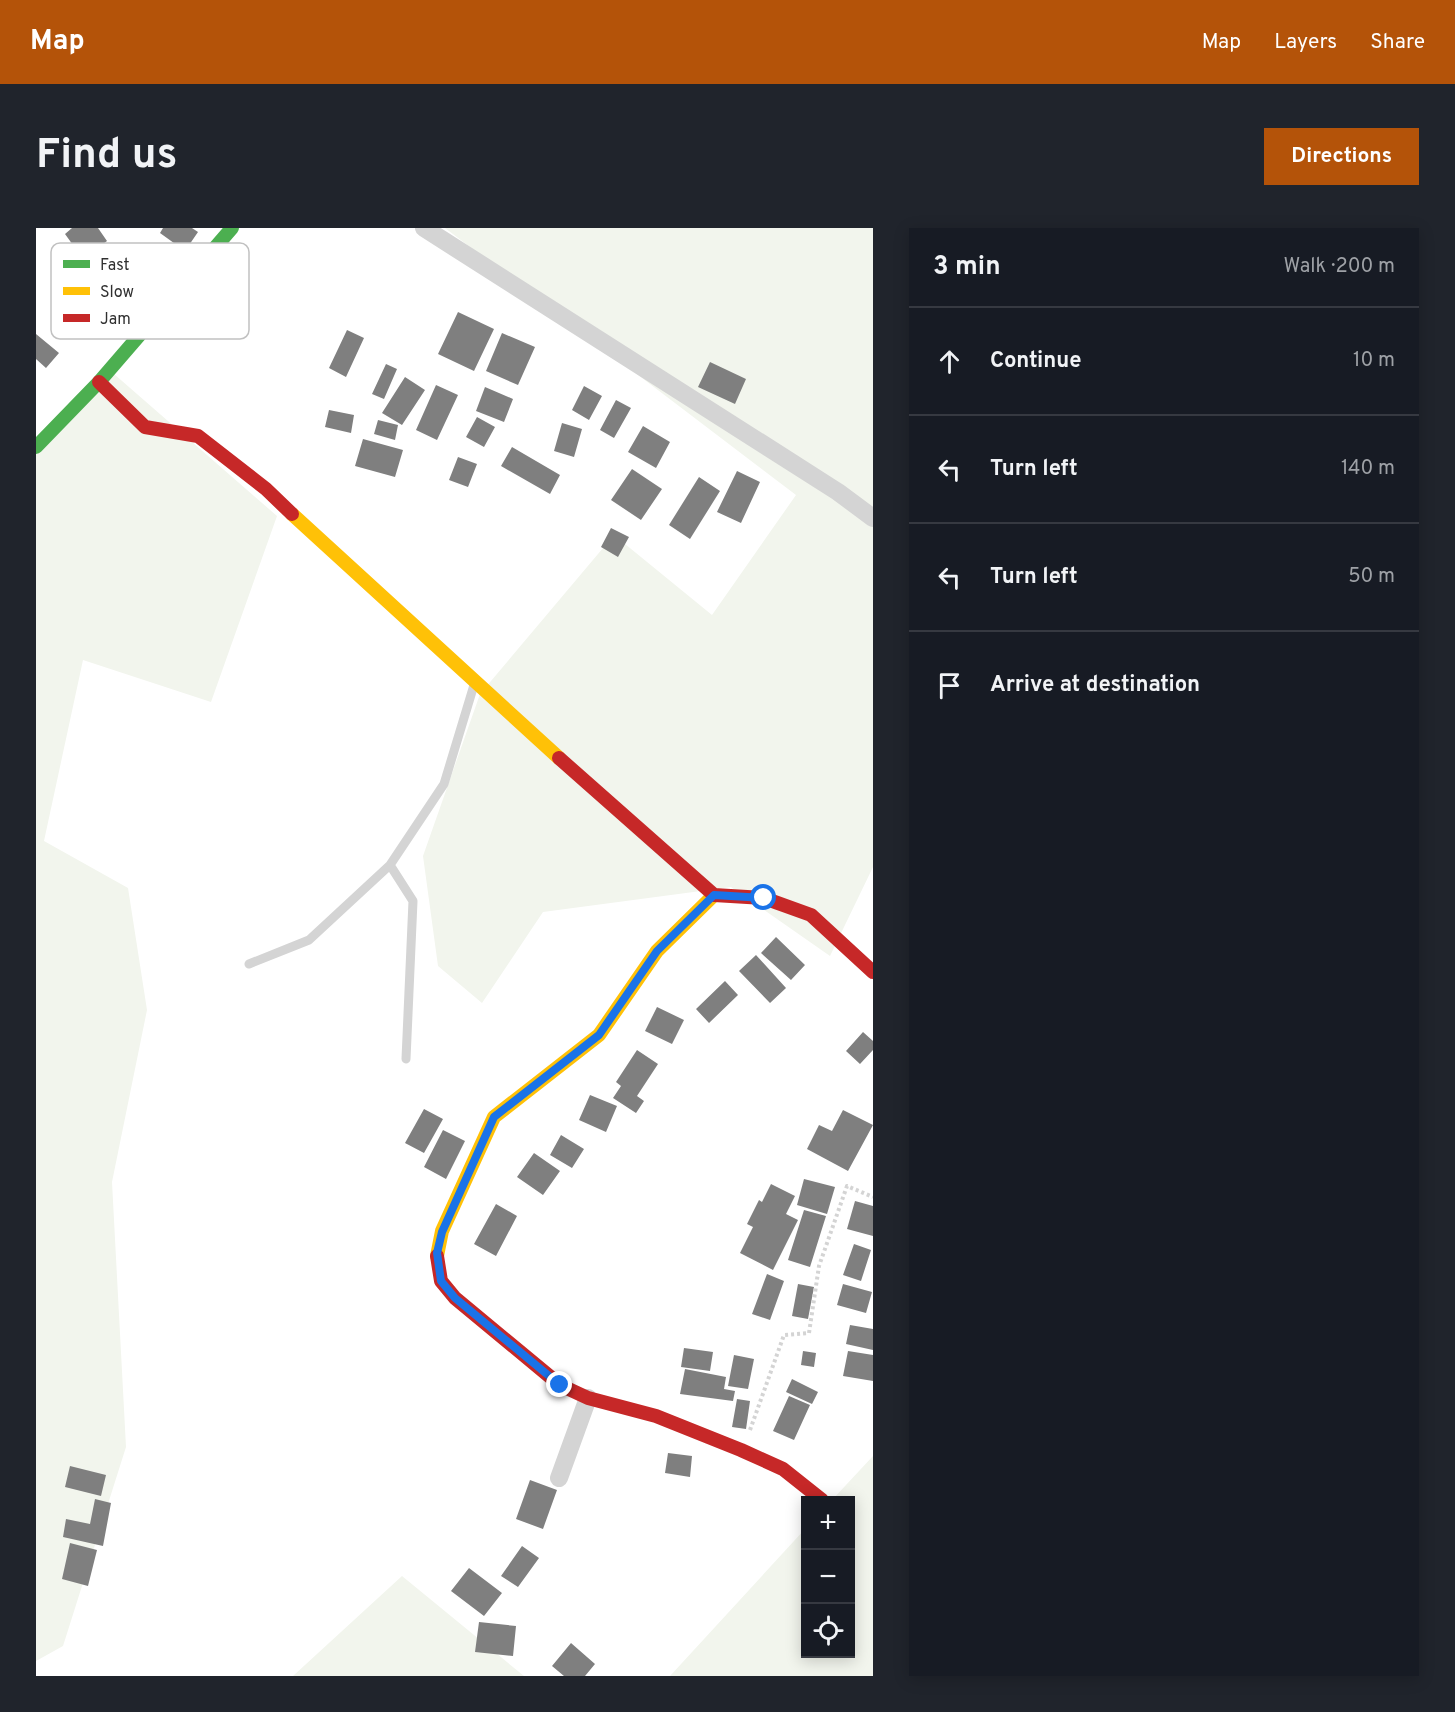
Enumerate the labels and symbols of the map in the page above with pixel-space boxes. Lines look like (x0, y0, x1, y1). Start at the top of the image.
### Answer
legend (51, 243, 249, 339)
text: Fast (100, 256, 130, 276)
text: Slow (100, 283, 134, 303)
text: Jam (100, 310, 131, 330)
route start (750, 884, 776, 910)
route end (546, 1371, 572, 1397)

